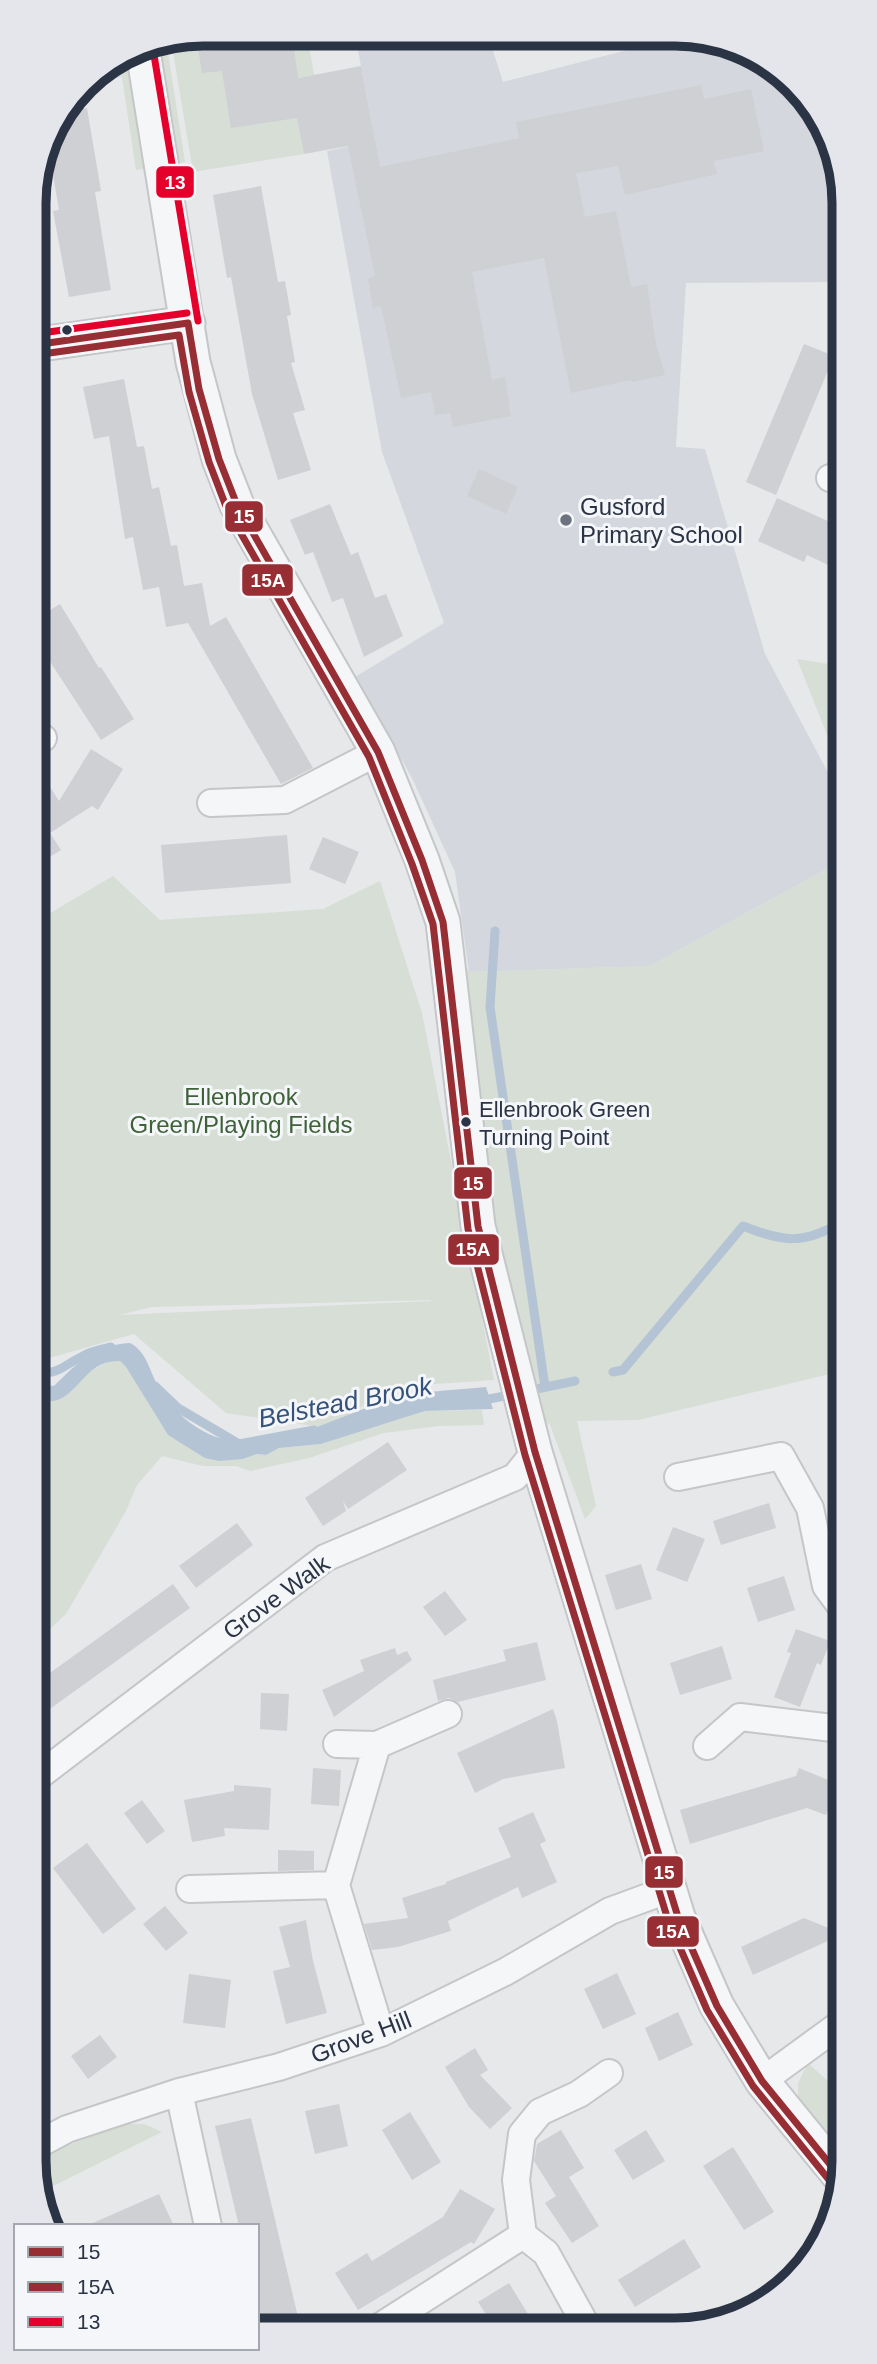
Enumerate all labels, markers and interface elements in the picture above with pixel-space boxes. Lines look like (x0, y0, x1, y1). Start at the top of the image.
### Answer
line badge: 13 (155, 165, 195, 199)
text: 13 (164, 172, 186, 193)
unlabelled marker (60, 323, 74, 337)
place label: Gusford Primary School (580, 493, 743, 548)
line badge: 15 (224, 500, 264, 533)
text: 15 (233, 506, 255, 527)
marker: Gusford Primary School (558, 512, 574, 528)
line badge: 15A (241, 563, 294, 597)
text: 15A (251, 570, 286, 591)
park label: Ellenbrook Green/Playing Fields (130, 1083, 352, 1138)
place label: Ellenbrook Green Turning Point (479, 1097, 650, 1150)
marker: Ellenbrook Green Turning Point (459, 1115, 473, 1129)
line badge: 15 (453, 1166, 493, 1200)
text: 15 (462, 1173, 484, 1194)
line badge: 15A (447, 1233, 500, 1266)
text: 15A (456, 1239, 491, 1260)
water label: Belstead Brook (256, 1370, 436, 1434)
street label: Grove Walk (218, 1549, 335, 1645)
line badge: 15 (644, 1855, 684, 1889)
text: 15 (653, 1862, 675, 1883)
line badge: 15A (646, 1915, 700, 1948)
text: 15A (656, 1921, 691, 1942)
street label: Grove Hill (307, 2006, 415, 2068)
legend (14, 2224, 259, 2350)
text: 15 (77, 2240, 100, 2263)
text: 15A (77, 2275, 114, 2298)
text: 13 (77, 2310, 100, 2333)

